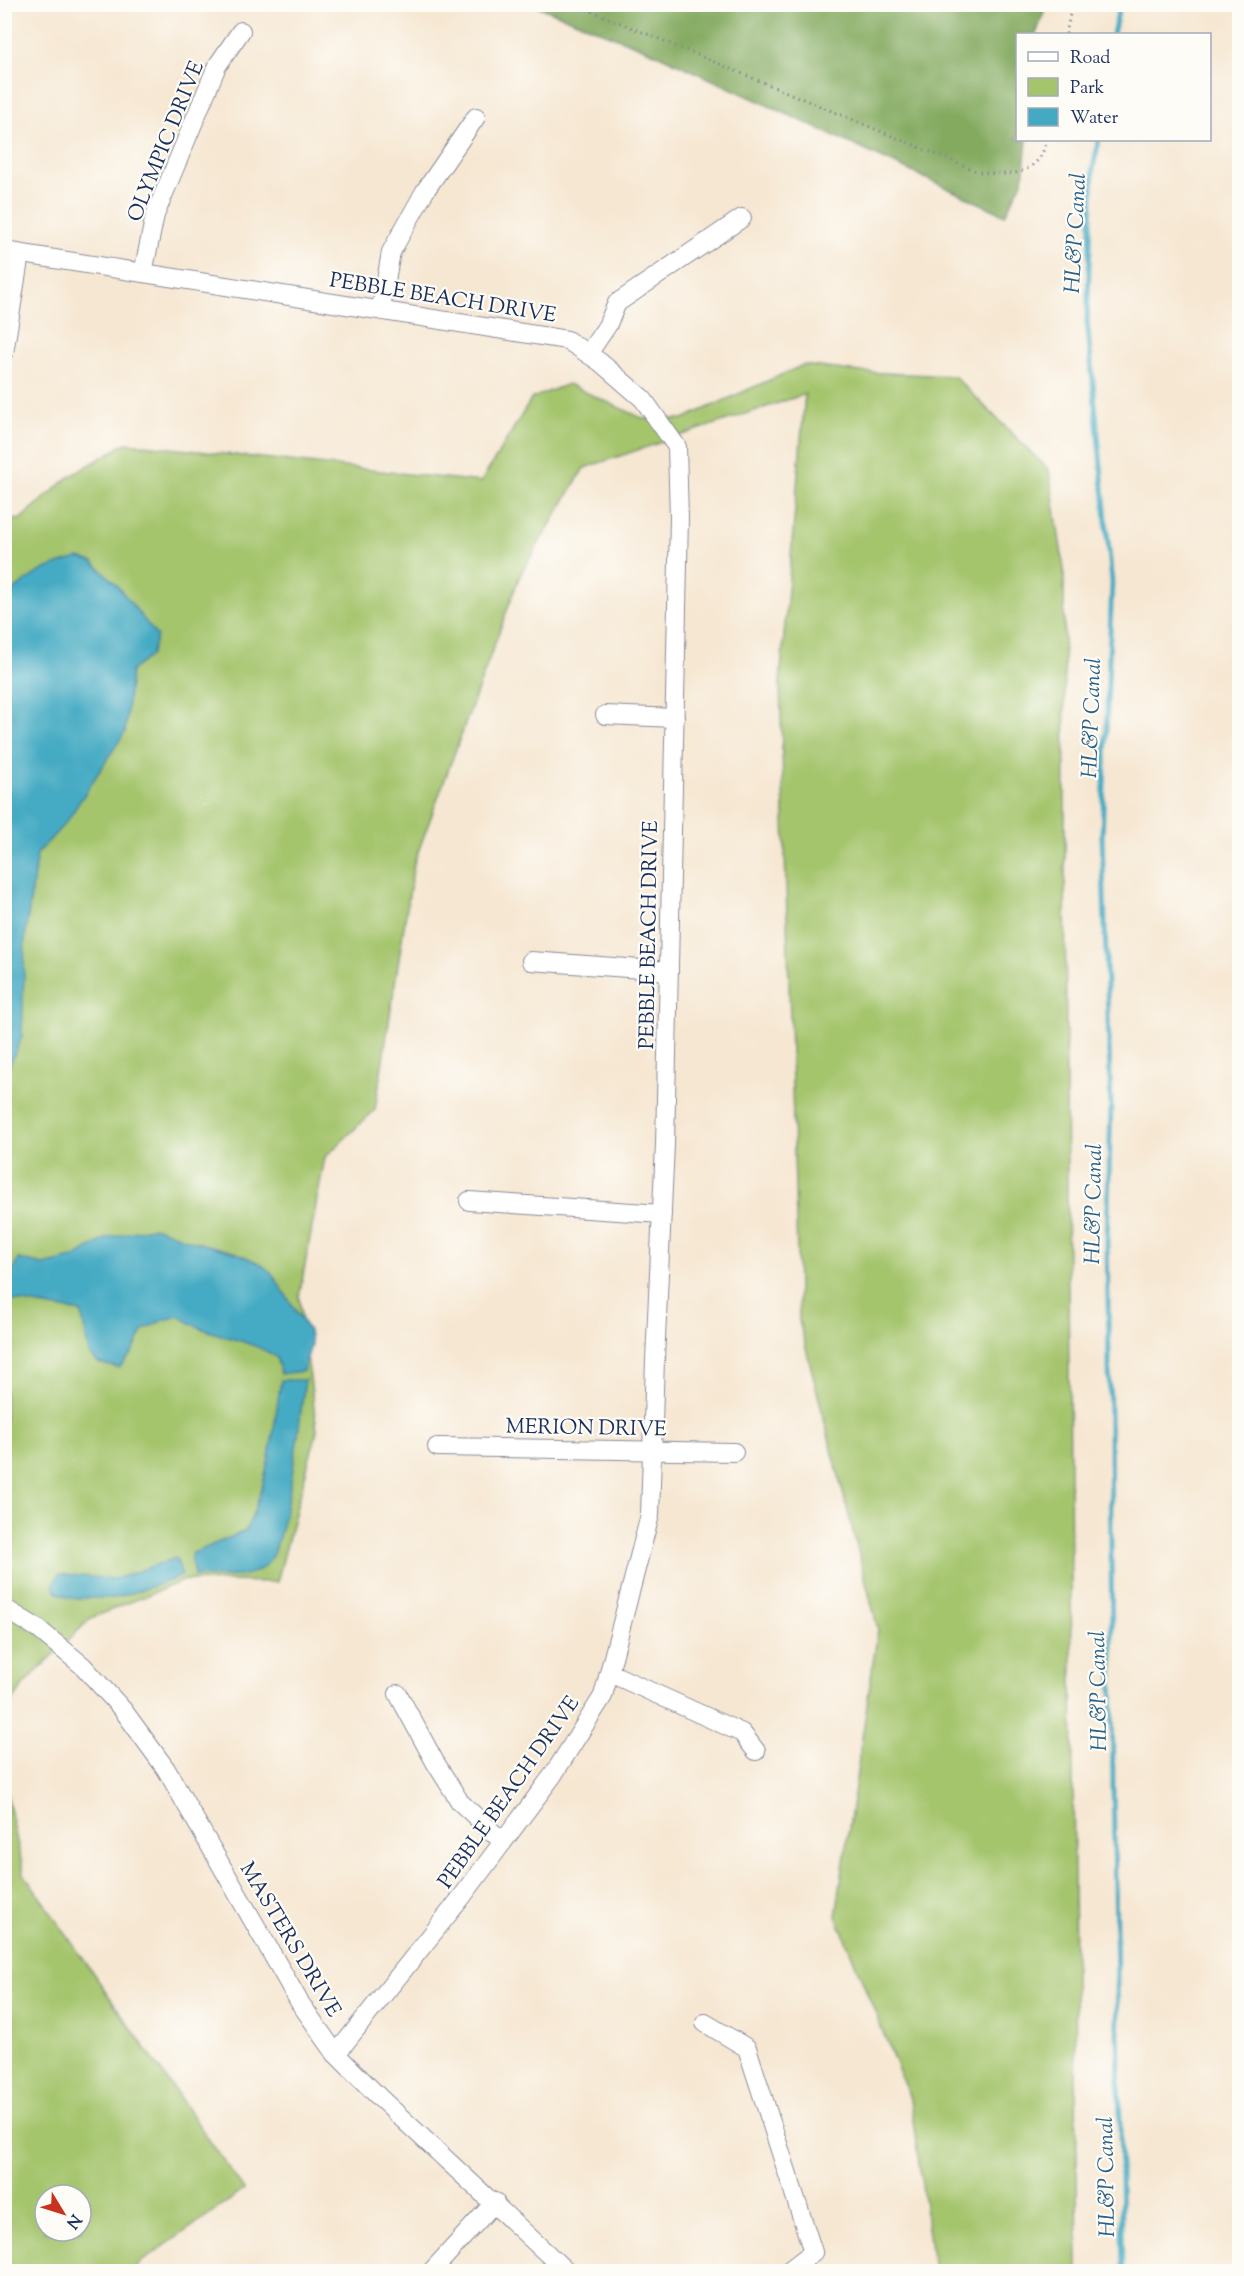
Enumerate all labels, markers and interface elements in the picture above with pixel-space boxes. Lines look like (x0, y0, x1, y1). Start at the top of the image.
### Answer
legend (1016, 33, 1211, 141)
text: Road (1070, 46, 1110, 72)
street label: OLYMPIC DRIVE (121, 57, 213, 227)
text: Park (1070, 76, 1105, 102)
text: Water (1070, 106, 1119, 132)
water label: HL&P Canal (1058, 172, 1096, 294)
street label: PEBBLE BEACH DRIVE (327, 266, 558, 332)
water label: HL&P Canal (1075, 657, 1111, 779)
street label: PEBBLE BEACH DRIVE (633, 820, 667, 1050)
water label: HL&P Canal (1078, 1143, 1112, 1265)
street label: MERION DRIVE (505, 1413, 667, 1445)
water label: HL&P Canal (1083, 1630, 1117, 1752)
street label: PEBBLE BEACH DRIVE (432, 1690, 588, 1896)
street label: MASTERS DRIVE (231, 1857, 348, 2023)
water label: HL&P Canal (1091, 2116, 1125, 2238)
north arrow (33, 2183, 93, 2243)
text: N (60, 2209, 86, 2233)

